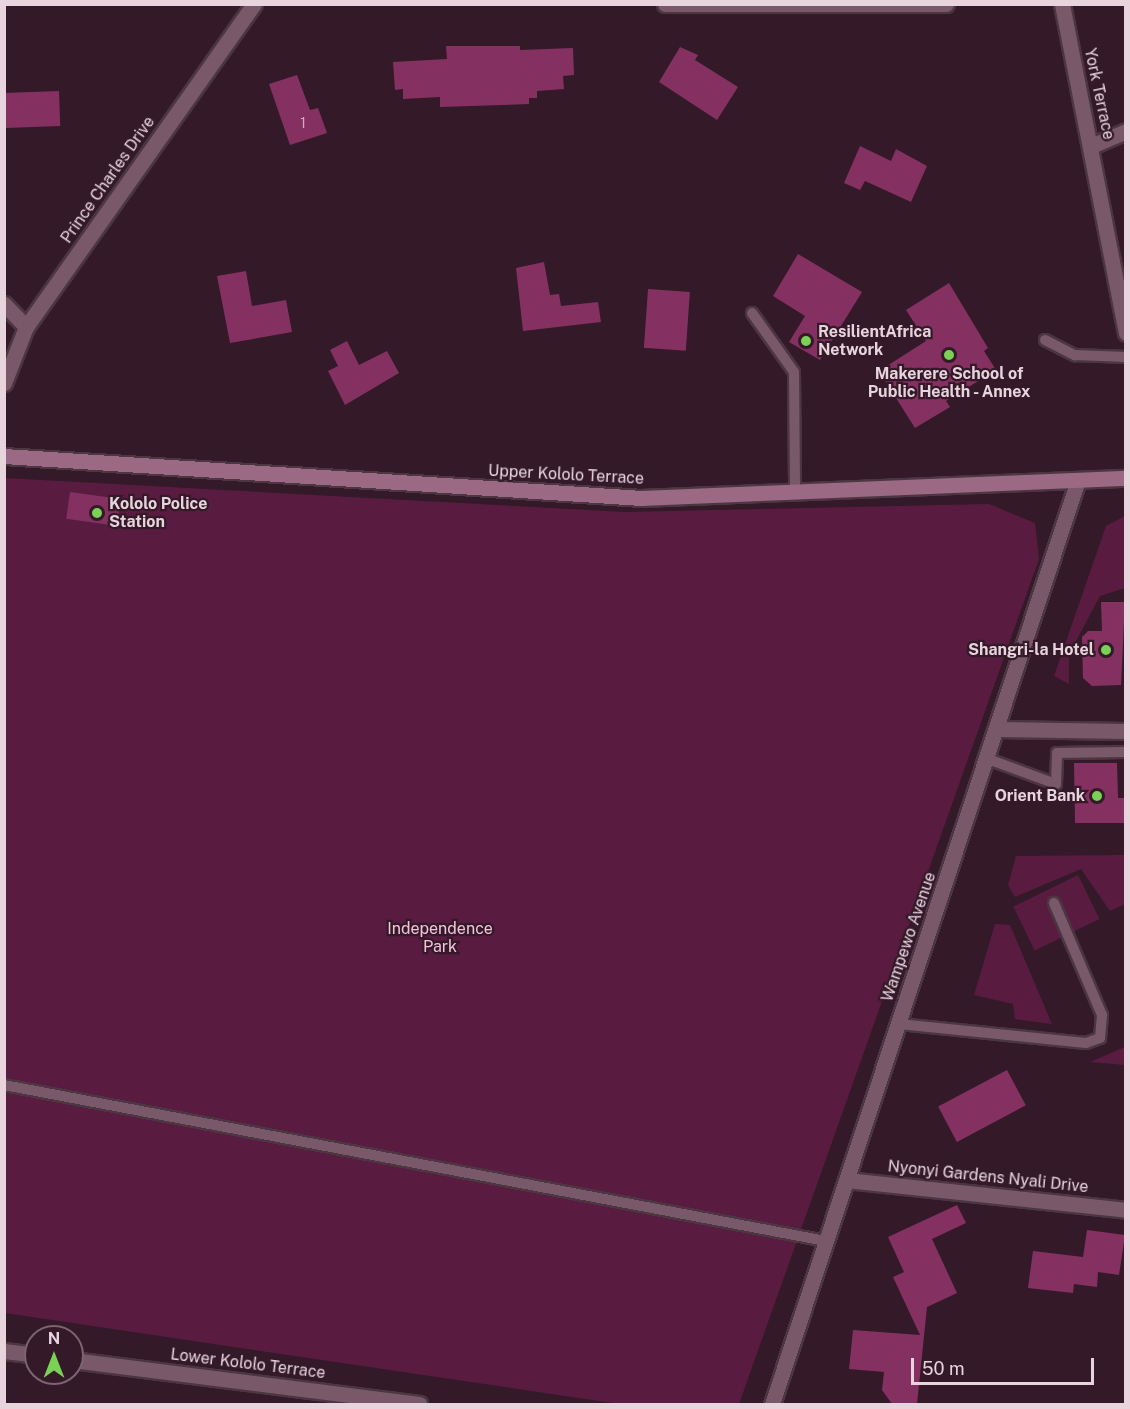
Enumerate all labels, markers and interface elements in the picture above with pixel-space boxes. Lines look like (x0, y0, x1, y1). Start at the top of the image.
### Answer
street label: York Terrace (1080, 46, 1118, 142)
street label: Prince Charles Drive (57, 113, 159, 247)
house number: 1 (300, 115, 306, 131)
place label: ResilientAfrica Network (818, 322, 931, 360)
marker: ResilientAfrica Network (799, 334, 813, 348)
marker: Makerere School of Public Health - Annex (942, 348, 956, 362)
place label: Makerere School of Public Health - Annex (867, 364, 1031, 402)
street label: Upper Kololo Terrace (488, 461, 644, 489)
place label: Kololo Police Station (109, 494, 208, 532)
marker: Kololo Police Station (90, 506, 104, 520)
place label: Shangri-la Hotel (968, 640, 1094, 660)
marker: Shangri-la Hotel (1099, 643, 1113, 657)
place label: Orient Bank (995, 786, 1085, 806)
marker: Orient Bank (1090, 789, 1104, 803)
street label: Wampewo Avenue (878, 870, 940, 1004)
park label: Independence Park (387, 919, 493, 957)
street label: Nyonyi Gardens Nyali Drive (887, 1157, 1089, 1197)
north arrow (24, 1325, 84, 1385)
text: N (48, 1329, 60, 1348)
street label: Lower Kololo Terrace (169, 1345, 327, 1383)
scale bar (914, 1346, 1097, 1384)
text: 50 m (922, 1358, 965, 1379)

